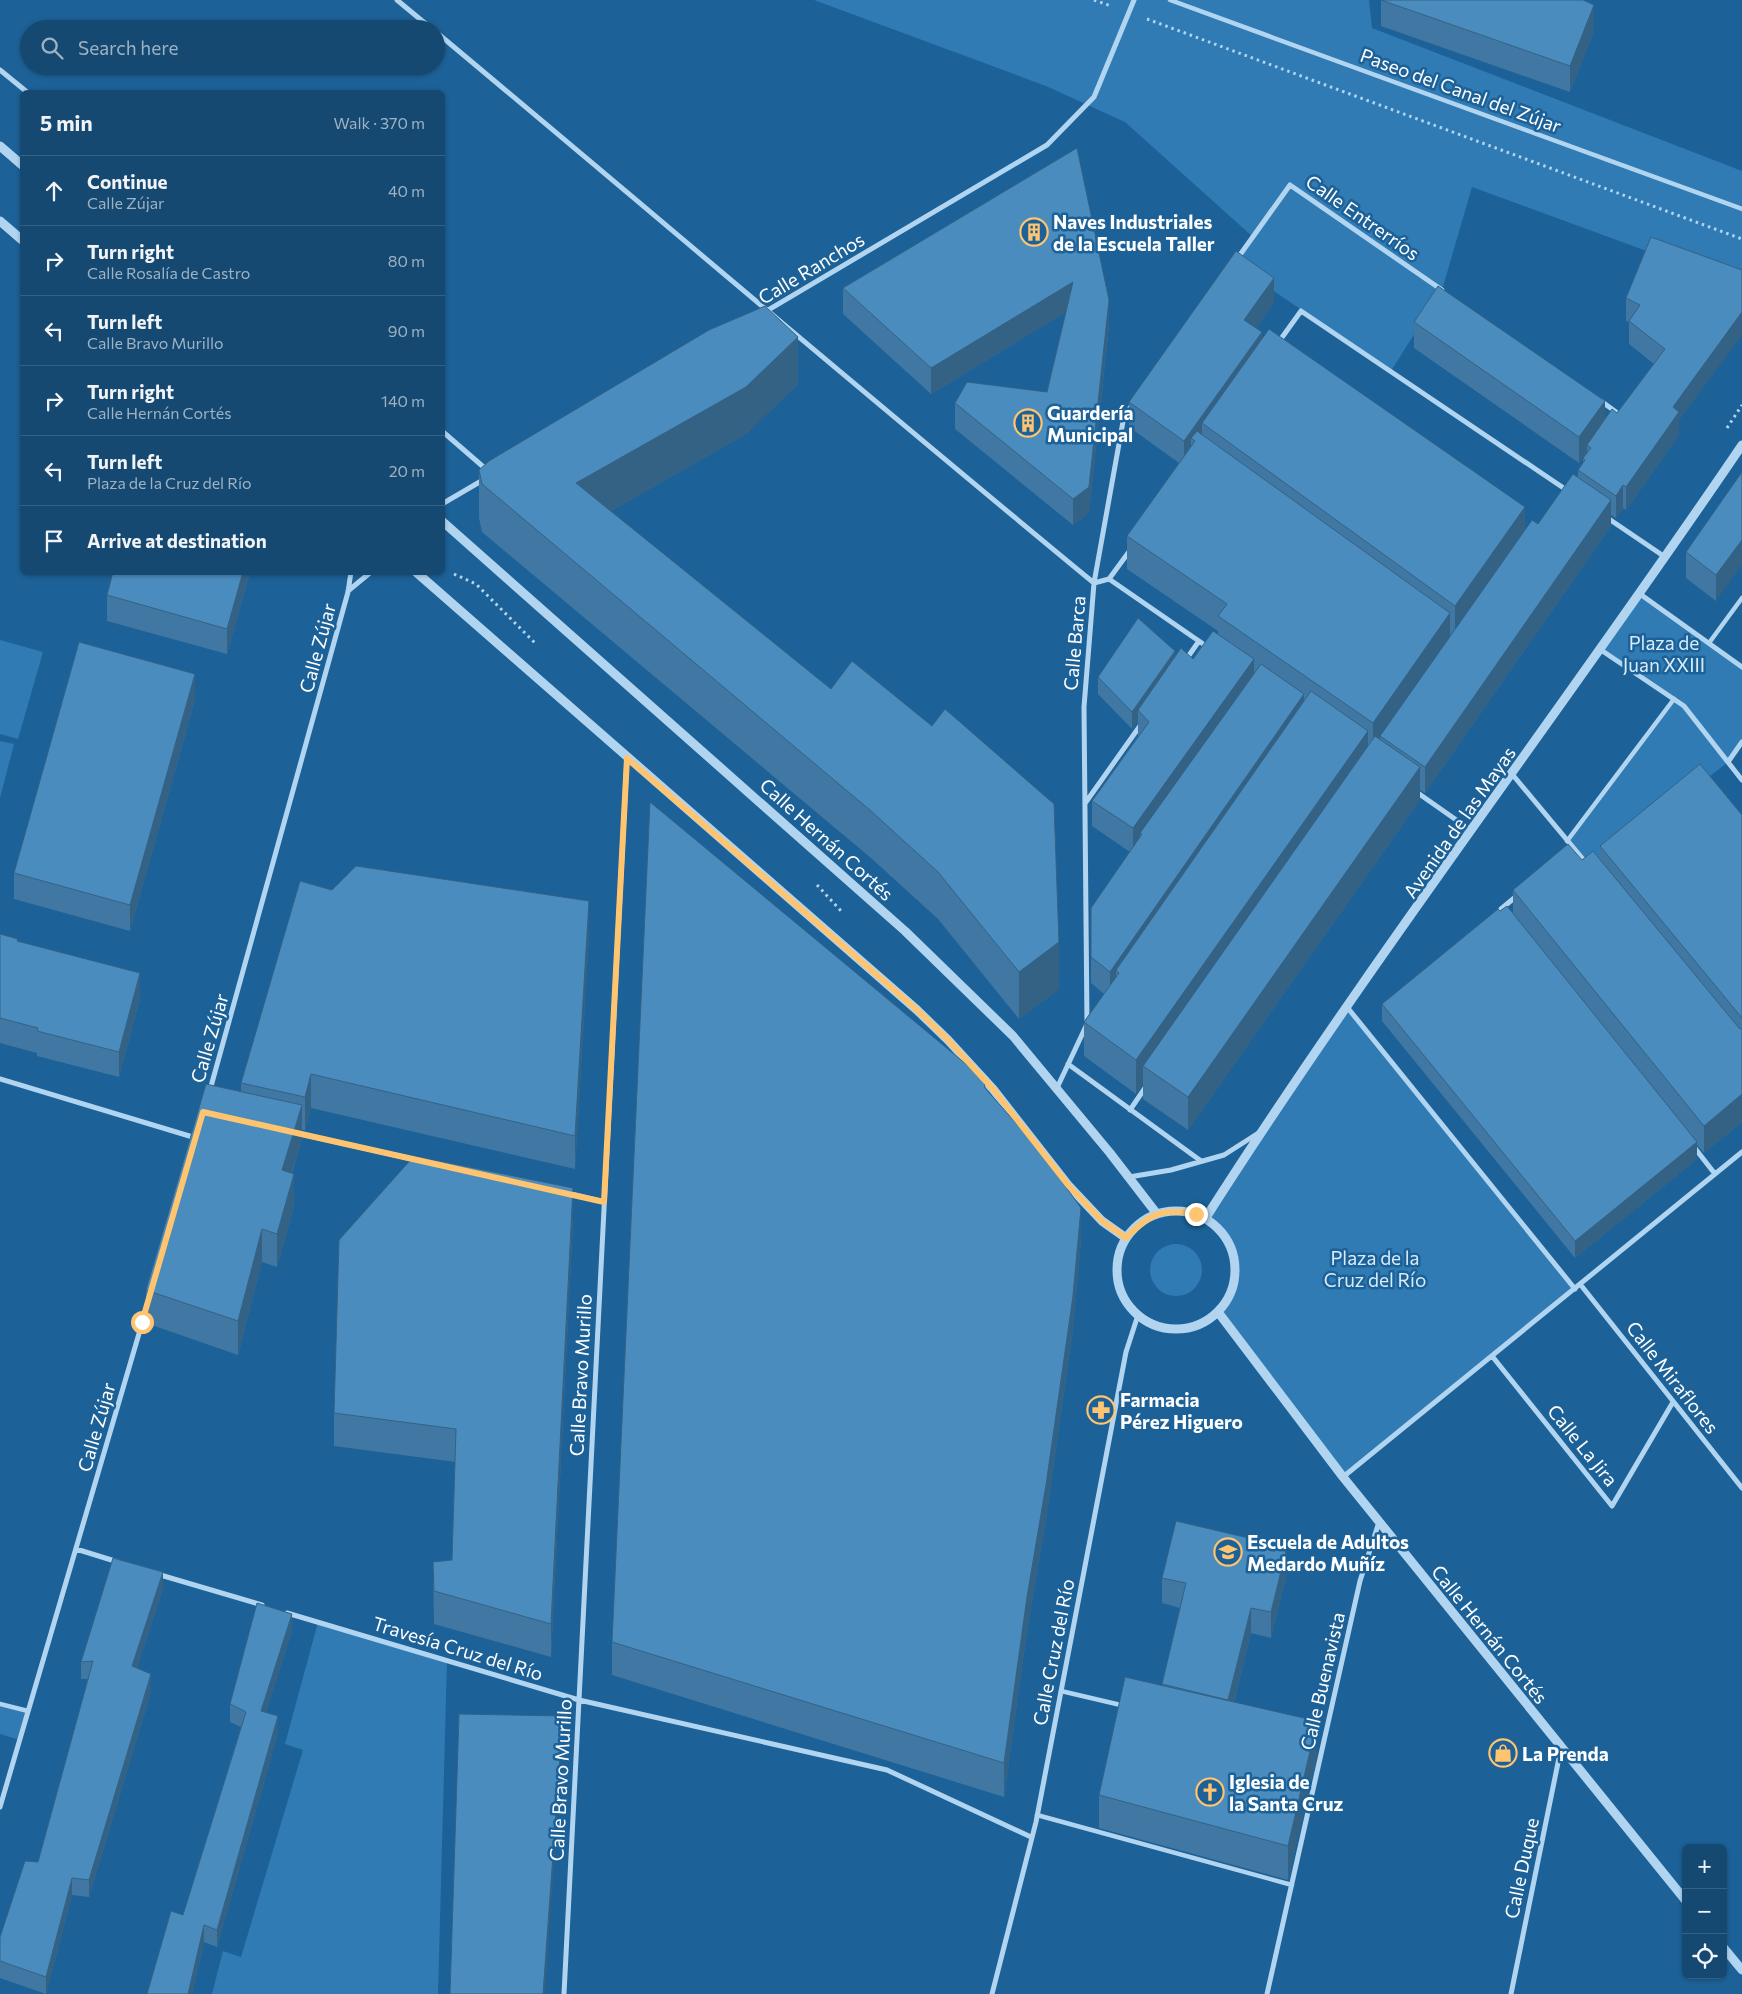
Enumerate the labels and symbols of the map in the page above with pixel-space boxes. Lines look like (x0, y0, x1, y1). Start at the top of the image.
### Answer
street label: Paseo del Canal del Zújar (1357, 43, 1565, 137)
street label: Calle Entrerríos (1302, 169, 1424, 265)
place label: Naves Industriales de la Escuela Taller (1053, 210, 1215, 255)
building icon: Naves Industriales de la Escuela Taller (1019, 217, 1049, 247)
street label: Calle Ranchos (754, 227, 868, 309)
place label: Guardería Municipal (1047, 401, 1134, 446)
building icon: Guardería Municipal (1013, 408, 1043, 438)
street label: Calle Barca (1058, 595, 1090, 691)
street label: Calle Zújar (294, 600, 340, 695)
park label: Plaza de Juan XXIII (1623, 631, 1705, 676)
street label: Avenida de las Mayas (1398, 742, 1520, 902)
street label: Calle Hernán Cortés (756, 773, 898, 905)
street label: Calle Zújar (185, 990, 233, 1085)
route end (1185, 1203, 1208, 1226)
park label: Plaza de la Cruz del Río (1324, 1246, 1426, 1291)
street label: Calle Bravo Murillo (564, 1293, 596, 1457)
route start (131, 1311, 154, 1334)
street label: Calle Miraflores (1622, 1316, 1724, 1438)
street label: Calle Zújar (72, 1379, 120, 1474)
place label: Farmacia Pérez Higuero (1120, 1388, 1243, 1433)
pharmacy icon: Farmacia Pérez Higuero (1086, 1395, 1116, 1425)
street label: Calle La Jira (1543, 1400, 1623, 1490)
place label: Escuela de Adultos Medardo Muñíz (1247, 1530, 1409, 1575)
school or university icon: Escuela de Adultos Medardo Muñíz (1213, 1537, 1243, 1567)
street label: Calle Hernán Cortés (1427, 1560, 1553, 1708)
street label: Calle Cruz del Río (1027, 1577, 1079, 1727)
street label: Calle Buenavista (1295, 1610, 1349, 1752)
street label: Travesía Cruz del Río (370, 1611, 546, 1685)
street label: Calle Bravo Murillo (544, 1698, 576, 1862)
shop icon: La Prenda (1488, 1738, 1518, 1768)
place label: La Prenda (1522, 1742, 1609, 1765)
place label: Iglesia de la Santa Cruz (1229, 1770, 1344, 1815)
church icon: Iglesia de la Santa Cruz (1195, 1777, 1225, 1807)
street label: Calle Duque (1499, 1815, 1543, 1921)

